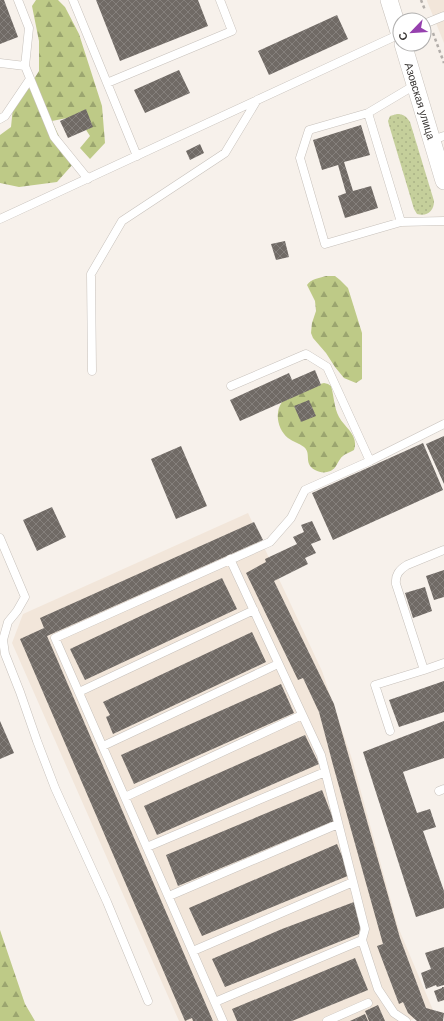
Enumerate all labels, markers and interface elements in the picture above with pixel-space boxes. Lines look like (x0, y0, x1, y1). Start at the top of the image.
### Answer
north arrow (392, 12, 432, 52)
text: С (395, 30, 411, 43)
street label: Азовская улица (402, 61, 439, 142)

